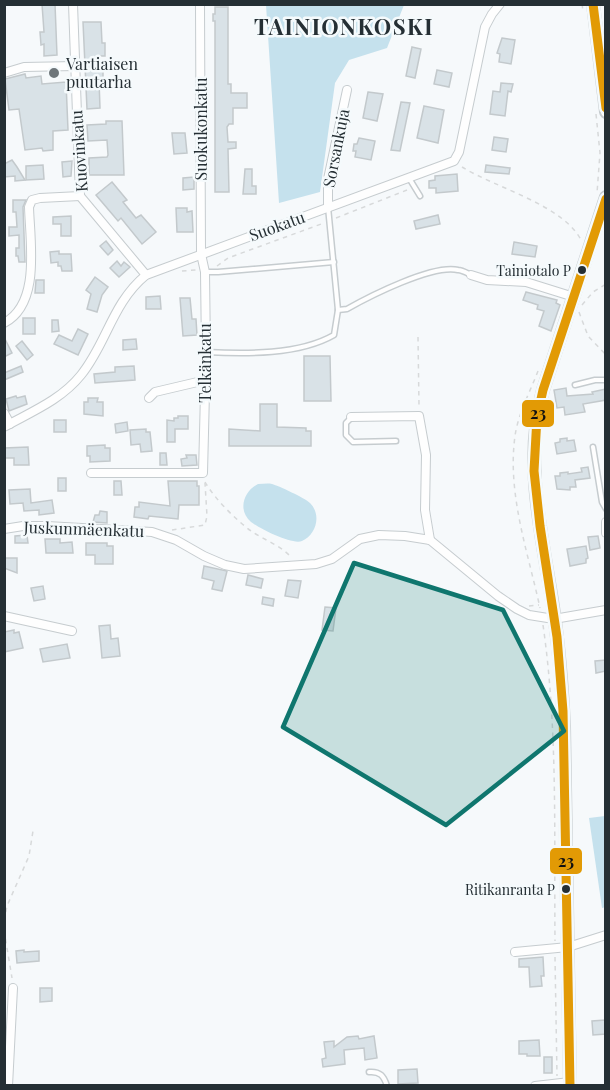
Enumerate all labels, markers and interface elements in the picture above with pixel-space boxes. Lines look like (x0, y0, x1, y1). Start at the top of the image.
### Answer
district label: TAINIONKOSKI (254, 11, 434, 41)
place label: Vartiaisen puutarha (65, 53, 138, 92)
marker: Vartiaisen puutarha (47, 66, 61, 80)
street label: Suokukonkatu (190, 78, 211, 180)
street label: Sorsankuja (318, 107, 353, 189)
street label: Kuovinkatu (65, 109, 92, 193)
street label: Suokatu (246, 206, 308, 245)
place label: Tainiotalo P (496, 261, 571, 280)
marker: Tainiotalo P (576, 264, 588, 276)
street label: Telkänkatu (194, 323, 215, 403)
line badge: 23 (521, 399, 555, 428)
text: 23 (530, 402, 546, 423)
street label: Juskunmäenkatu (22, 516, 145, 541)
line badge: 23 (549, 847, 583, 875)
text: 23 (558, 850, 574, 871)
place label: Ritikanranta P (465, 880, 555, 899)
marker: Ritikanranta P (560, 883, 572, 895)

